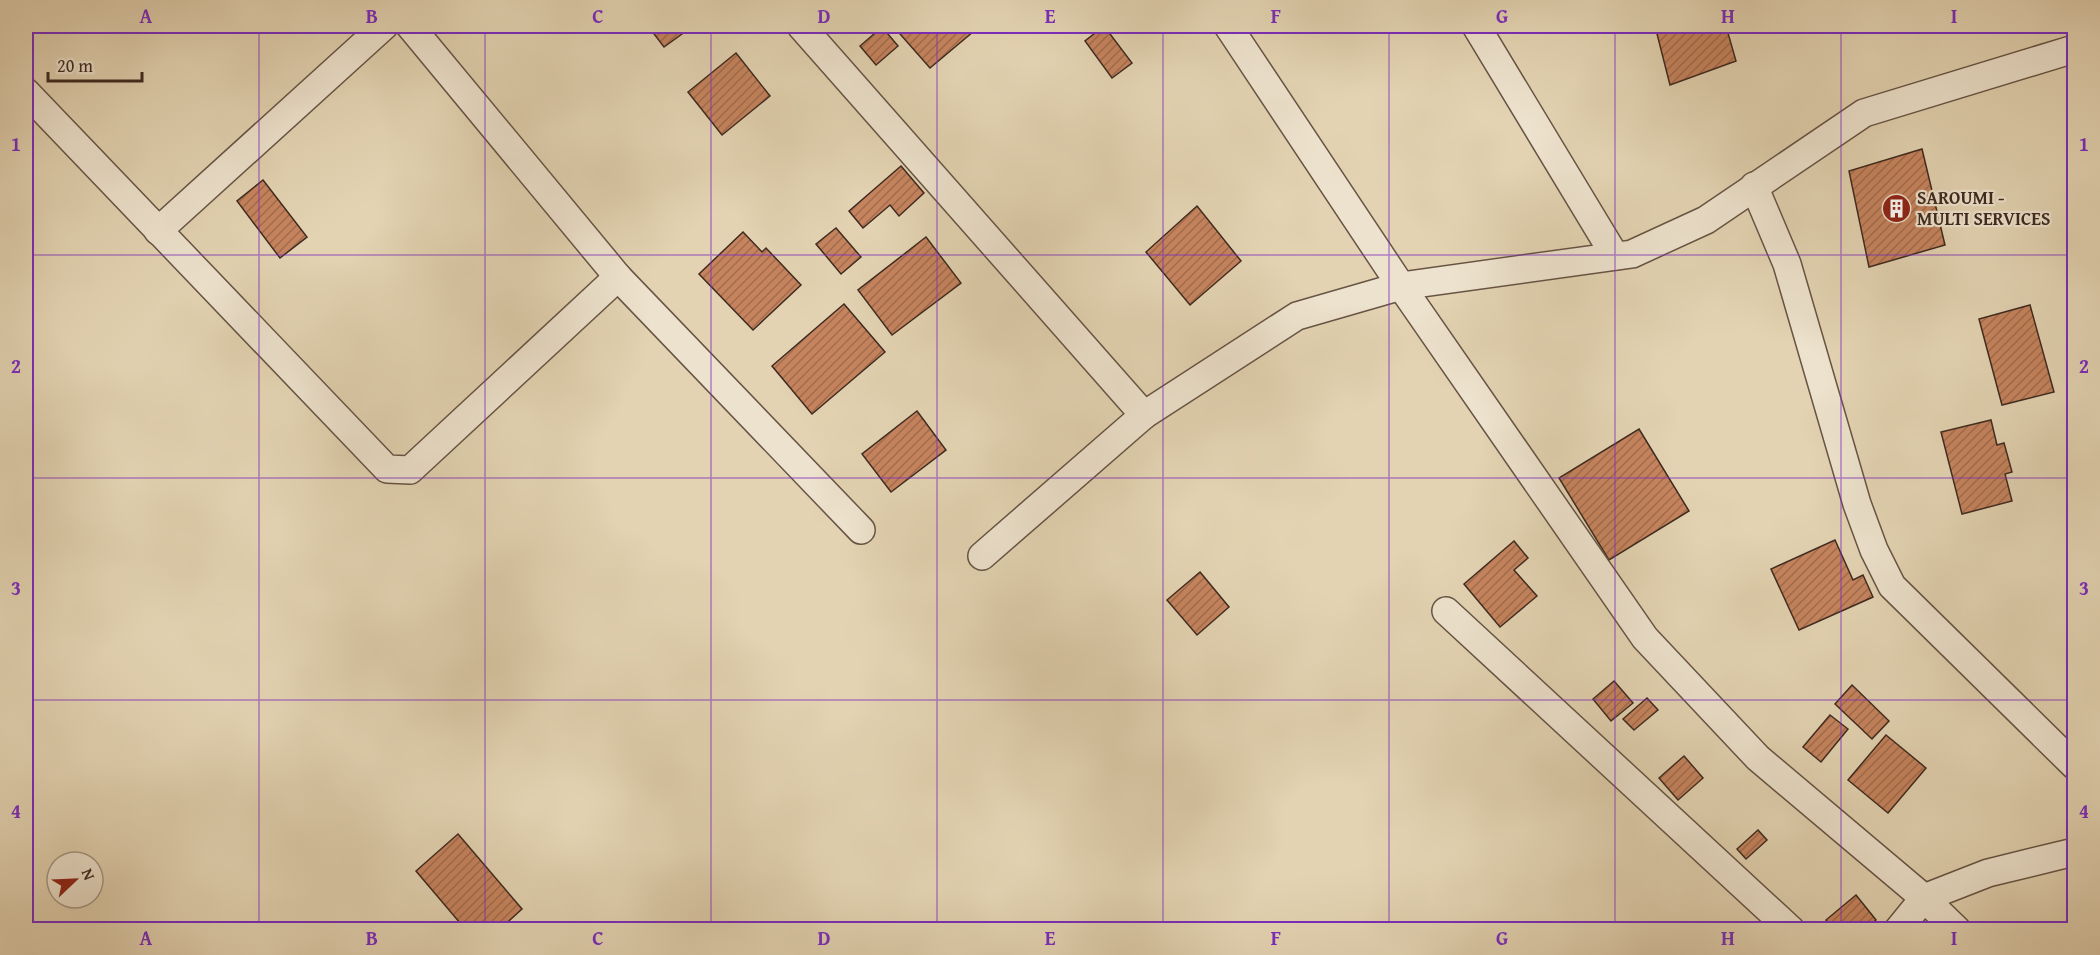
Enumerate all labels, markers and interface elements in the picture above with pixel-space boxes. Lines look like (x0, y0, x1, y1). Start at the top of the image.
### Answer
text: A (140, 1, 153, 30)
text: B (366, 1, 378, 30)
text: C (592, 1, 604, 30)
text: D (817, 1, 831, 30)
text: E (1045, 1, 1056, 30)
text: F (1271, 1, 1281, 30)
text: G (1496, 1, 1508, 30)
text: H (1721, 1, 1735, 30)
text: I (1951, 1, 1957, 30)
scale bar (48, 45, 142, 83)
text: 20 m (57, 52, 93, 79)
text: 1 (11, 129, 21, 158)
text: 1 (2079, 129, 2089, 158)
place label: SAROUMI - MULTI SERVICES (1917, 184, 2050, 232)
building icon: SAROUMI - MULTI SERVICES (1880, 192, 1912, 224)
text: 2 (11, 351, 21, 380)
text: 2 (2079, 351, 2089, 380)
text: 3 (11, 573, 21, 602)
text: 3 (2079, 573, 2089, 602)
text: 4 (11, 796, 21, 825)
text: 4 (2079, 796, 2089, 825)
north arrow (45, 850, 105, 910)
text: N (76, 865, 102, 884)
text: A (140, 923, 153, 952)
text: B (366, 923, 378, 952)
text: C (592, 923, 604, 952)
text: D (817, 923, 831, 952)
text: E (1045, 923, 1056, 952)
text: F (1271, 923, 1281, 952)
text: G (1496, 923, 1508, 952)
text: H (1721, 923, 1735, 952)
text: I (1951, 923, 1957, 952)

